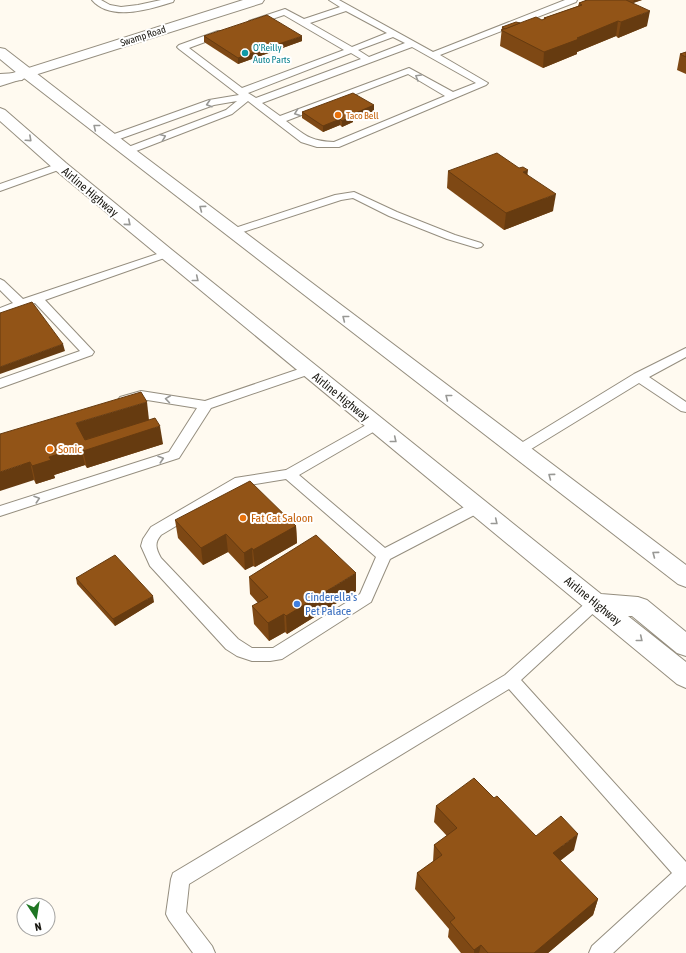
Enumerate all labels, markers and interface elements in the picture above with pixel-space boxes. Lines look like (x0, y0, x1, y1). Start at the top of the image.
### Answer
street label: Swamp Road (119, 23, 167, 48)
place label: O'Reilly Auto Parts (253, 42, 291, 65)
marker: O'Reilly Auto Parts (240, 48, 250, 58)
one-way arrow (415, 74, 422, 81)
one-way arrow (206, 99, 213, 108)
one-way arrow (294, 108, 301, 116)
marker: Taco Bell (333, 110, 343, 120)
place label: Taco Bell (346, 110, 379, 121)
one-way arrow (93, 125, 101, 132)
one-way arrow (24, 134, 32, 141)
one-way arrow (160, 134, 167, 142)
street label: Airline Highway (59, 164, 121, 220)
one-way arrow (199, 206, 206, 213)
one-way arrow (123, 218, 131, 225)
one-way arrow (191, 274, 198, 281)
one-way arrow (342, 316, 349, 323)
street label: Airline Highway (310, 370, 372, 424)
one-way arrow (165, 395, 171, 404)
one-way arrow (445, 395, 452, 402)
one-way arrow (390, 436, 397, 443)
place label: Sonic (58, 442, 82, 456)
marker: Sonic (45, 444, 55, 454)
one-way arrow (157, 455, 164, 464)
one-way arrow (548, 473, 555, 481)
one-way arrow (33, 495, 40, 504)
place label: Fat Cat Saloon (251, 511, 313, 525)
marker: Fat Cat Saloon (238, 513, 248, 523)
one-way arrow (491, 518, 498, 525)
one-way arrow (652, 552, 659, 559)
street label: Airline Highway (562, 574, 624, 628)
place label: Cinderella's Pet Palace (305, 590, 357, 618)
marker: Cinderella's Pet Palace (292, 599, 302, 609)
one-way arrow (635, 635, 642, 642)
north arrow (16, 897, 56, 937)
text: N (34, 920, 43, 933)

